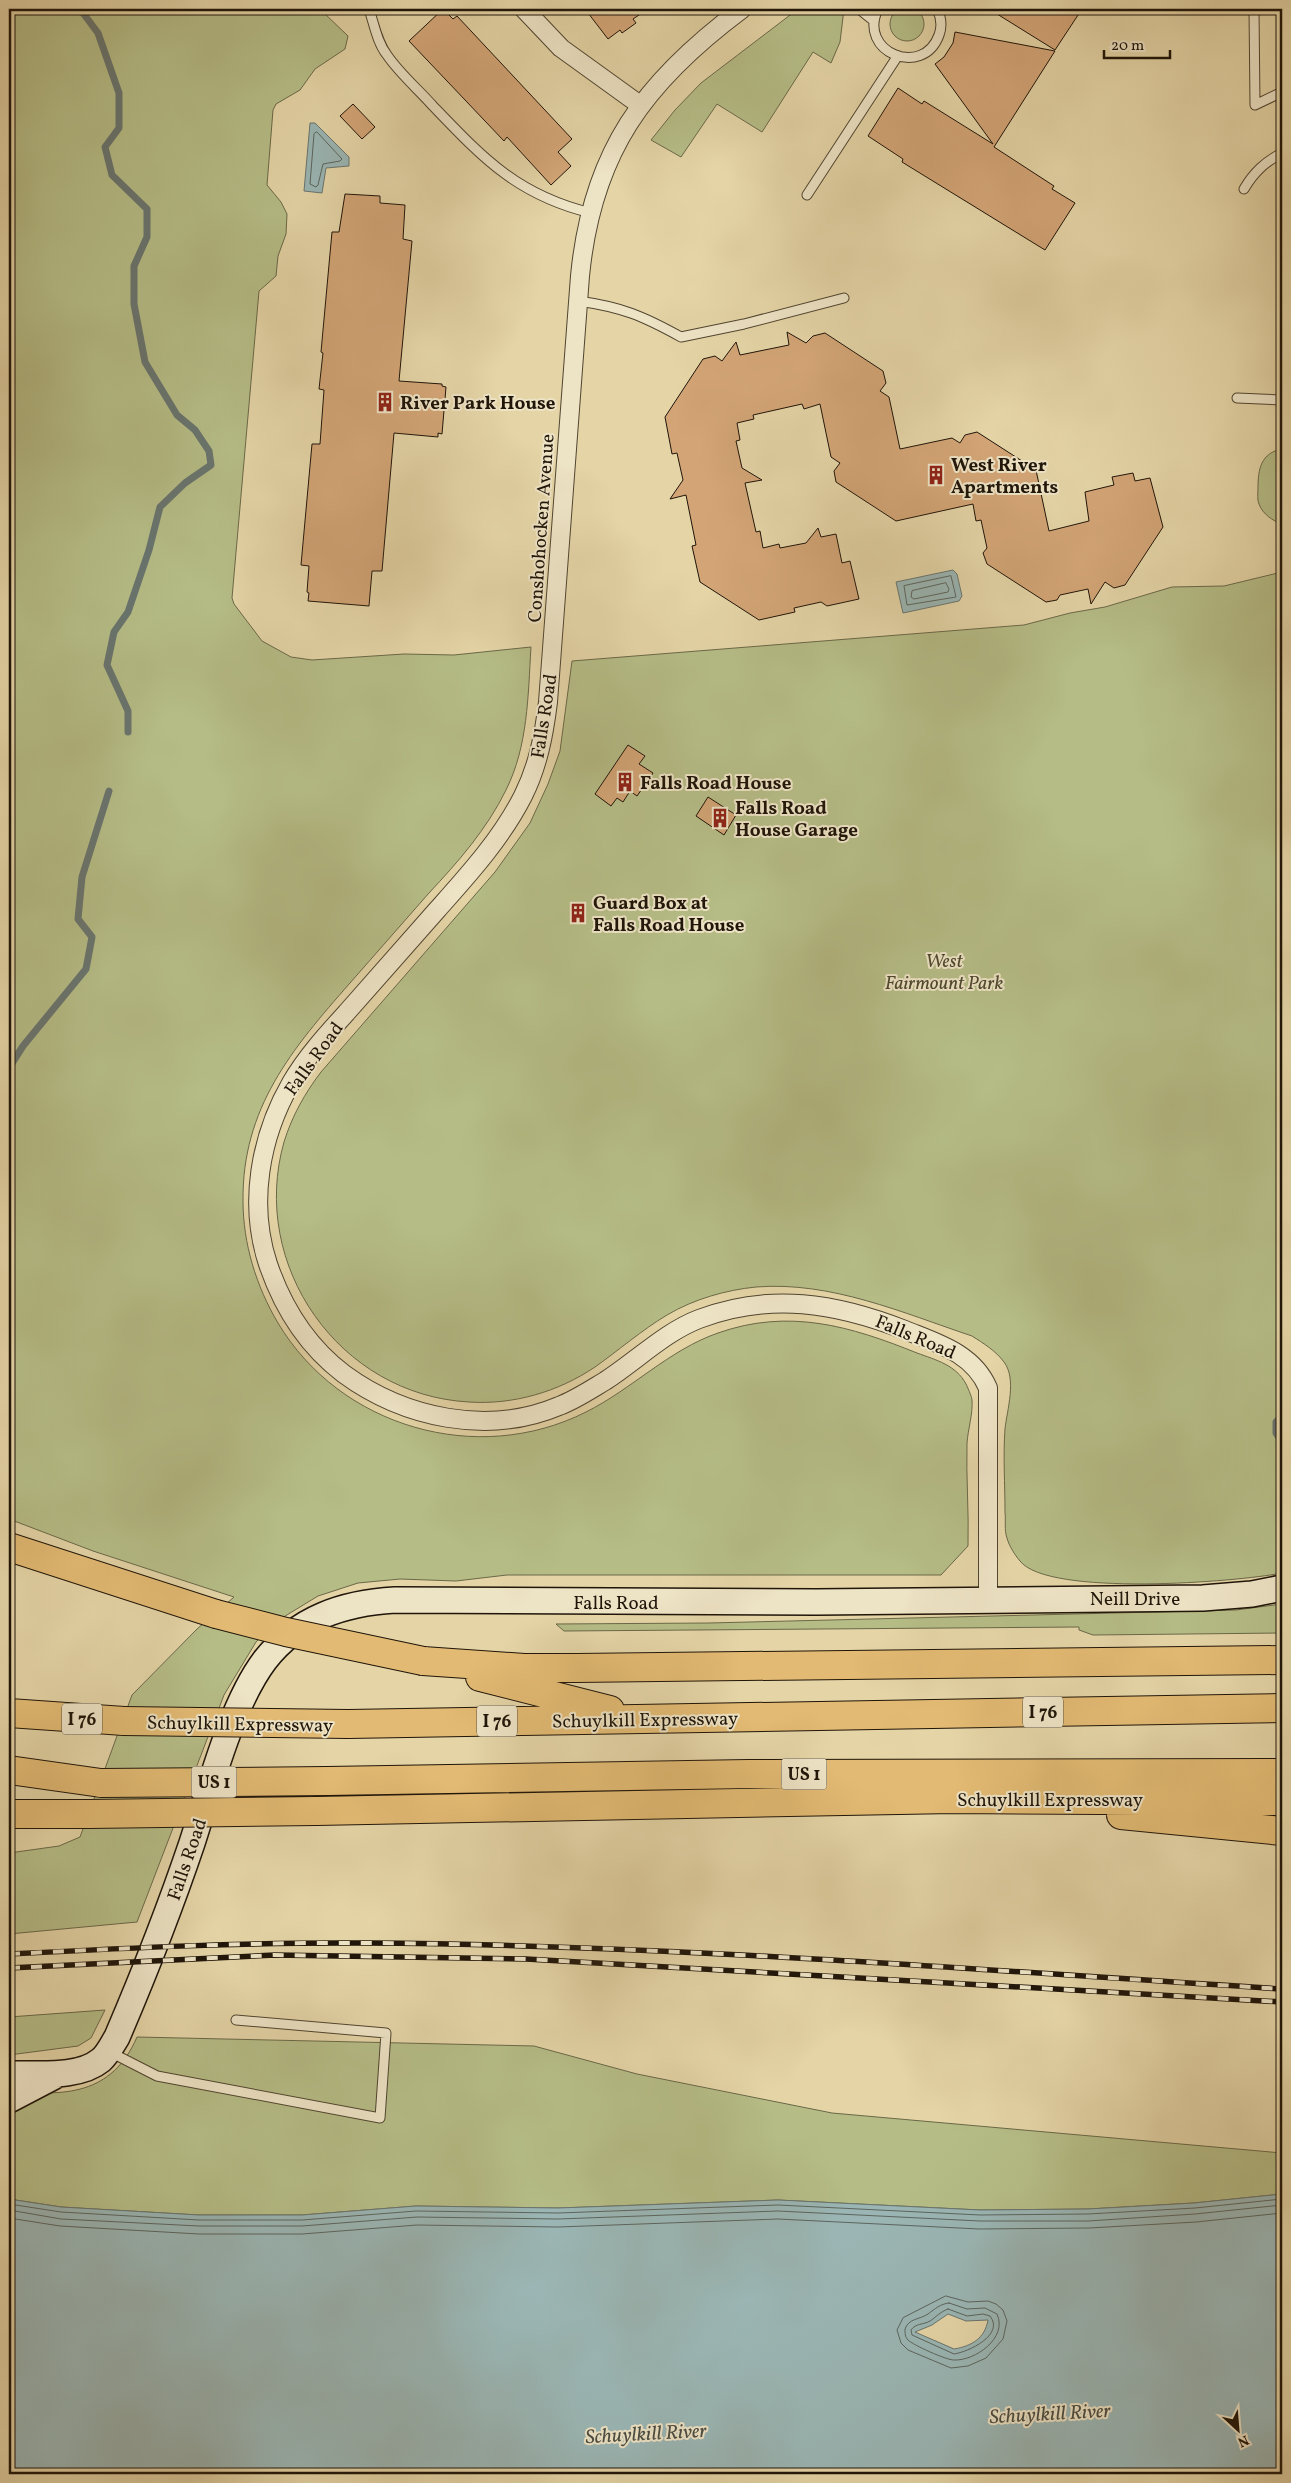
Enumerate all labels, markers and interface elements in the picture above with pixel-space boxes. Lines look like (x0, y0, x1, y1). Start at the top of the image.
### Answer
scale bar (1104, 28, 1170, 60)
text: 20 m (1111, 36, 1144, 57)
building icon: River Park House (374, 391, 396, 413)
place label: River Park House (400, 391, 556, 417)
street label: Conshohocken Avenue (522, 433, 562, 623)
place label: West River Apartments (951, 453, 1059, 501)
building icon: West River Apartments (925, 464, 947, 486)
street label: Falls Road (525, 672, 564, 761)
building icon: Falls Road House (614, 771, 636, 793)
place label: Falls Road House (640, 771, 792, 797)
place label: Falls Road House Garage (735, 796, 858, 844)
building icon: Falls Road House Garage (709, 807, 731, 829)
place label: Guard Box at Falls Road House (593, 891, 745, 939)
building icon: Guard Box at Falls Road House (567, 902, 589, 924)
park label: West Fairmount Park (885, 949, 1003, 997)
street label: Falls Road (279, 1017, 350, 1101)
street label: Falls Road (871, 1309, 960, 1366)
street label: Neill Drive (1090, 1587, 1180, 1613)
street label: Falls Road (573, 1591, 659, 1617)
road number: I 76 (1023, 1696, 1063, 1728)
road number: I 76 (62, 1704, 102, 1735)
road number: I 76 (477, 1705, 517, 1736)
street label: Schuylkill Expressway (552, 1706, 738, 1736)
street label: Schuylkill Expressway (147, 1710, 333, 1740)
road number: US 1 (782, 1758, 826, 1790)
road number: US 1 (192, 1766, 236, 1798)
street label: Schuylkill Expressway (957, 1788, 1143, 1814)
street label: Falls Road (162, 1815, 214, 1904)
water label: Schuylkill River (989, 2398, 1112, 2432)
north arrow (1214, 2406, 1264, 2456)
water label: Schuylkill River (585, 2418, 708, 2452)
text: N (1234, 2430, 1252, 2451)

